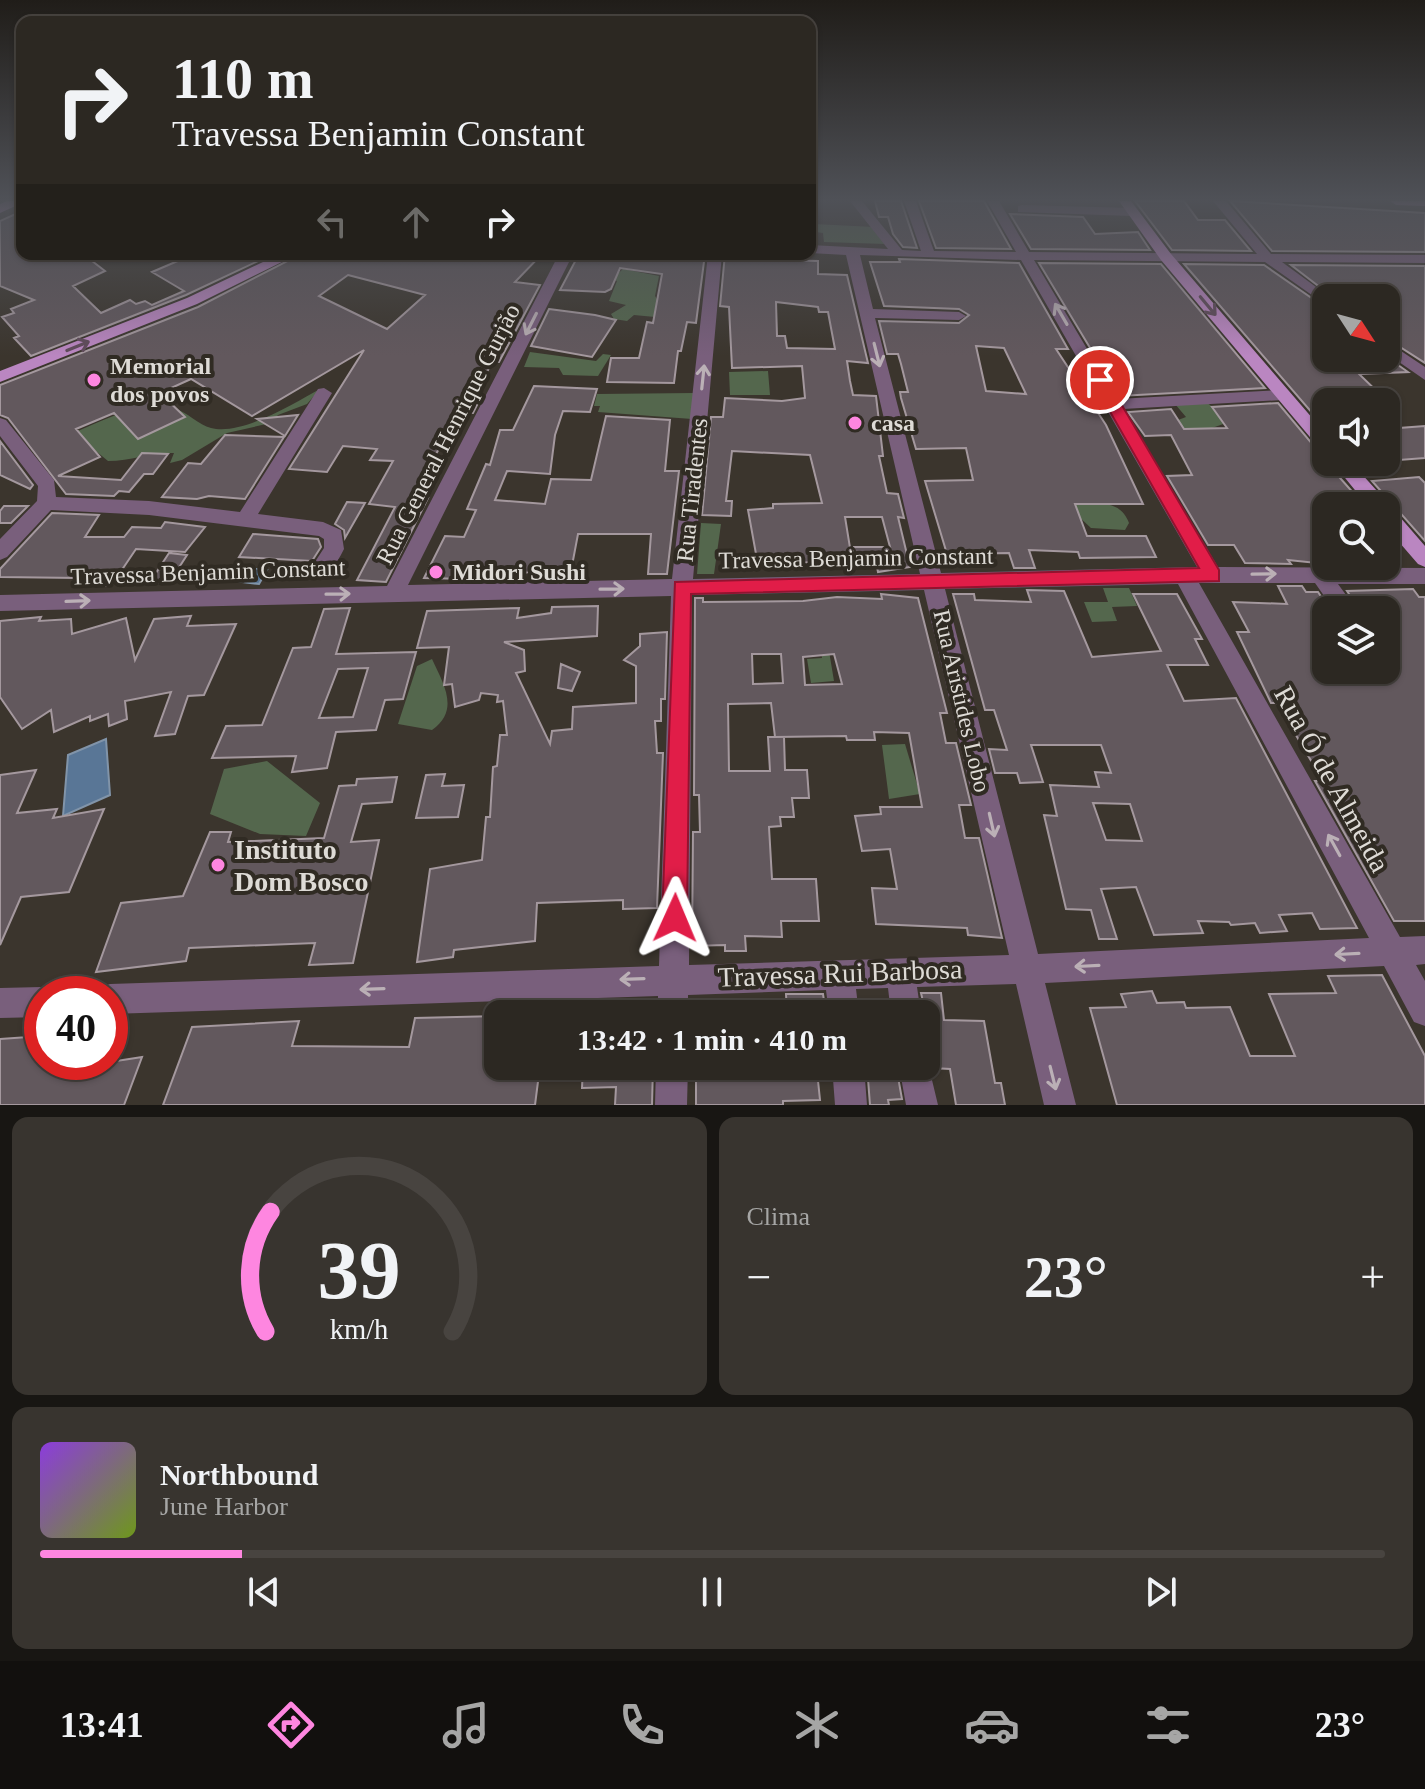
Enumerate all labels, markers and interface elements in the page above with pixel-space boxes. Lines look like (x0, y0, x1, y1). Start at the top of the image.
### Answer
icon: right (40, 48, 144, 152)
text: 110 m (172, 48, 314, 110)
text: Travessa Benjamin Constant (172, 114, 585, 154)
icon: left (310, 200, 354, 244)
icon: ahead (394, 200, 438, 244)
icon: right (478, 200, 522, 244)
north arrow (1312, 284, 1400, 372)
map controls (1312, 284, 1400, 684)
one-way arrow (1199, 295, 1217, 316)
street label: Rua General Henrique Gurjão (371, 300, 525, 568)
one-way arrow (1053, 302, 1068, 326)
one-way arrow (522, 311, 538, 335)
one-way arrow (65, 338, 90, 352)
one-way arrow (871, 341, 886, 367)
pin (1066, 346, 1134, 414)
place label: Memorial dos povos (110, 353, 212, 407)
icon: arrive (1078, 358, 1122, 402)
one-way arrow (695, 364, 710, 391)
marker: Memorial dos povos (85, 371, 103, 389)
button: sound (1312, 388, 1400, 476)
place label: casa (871, 410, 915, 436)
marker: casa (846, 414, 864, 432)
street label: Rua Tiradentes (672, 417, 712, 563)
button: search (1312, 492, 1400, 580)
street label: Travessa Benjamin Constant (718, 543, 994, 573)
street label: Travessa Benjamin Constant (70, 554, 346, 590)
place label: Midori Sushi (452, 559, 586, 585)
marker: Midori Sushi (427, 563, 445, 581)
one-way arrow (1250, 567, 1277, 582)
one-way arrow (598, 581, 625, 596)
one-way arrow (324, 586, 351, 602)
one-way arrow (64, 593, 91, 608)
button: layers (1312, 596, 1400, 684)
street label: Rua Aristides Lobo (928, 607, 996, 795)
street label: Rua Ó de Almeida (1268, 681, 1396, 878)
one-way arrow (985, 811, 1000, 837)
one-way arrow (1325, 833, 1341, 857)
place label: Instituto Dom Bosco (234, 834, 369, 897)
marker: Instituto Dom Bosco (209, 856, 227, 874)
position arrow (633, 876, 717, 960)
one-way arrow (1334, 947, 1361, 962)
street label: Travessa Rui Barbosa (717, 953, 963, 993)
one-way arrow (1074, 959, 1101, 974)
one-way arrow (619, 972, 646, 987)
speed limit sign: 40 (24, 976, 128, 1080)
one-way arrow (359, 982, 386, 997)
text: 13:42 · 1 min · 410 m (577, 1023, 847, 1056)
one-way arrow (1047, 1064, 1062, 1090)
text: Clima (747, 1202, 810, 1231)
text: 39 (318, 1224, 401, 1316)
text: 23° (1024, 1244, 1108, 1310)
text: − (747, 1253, 771, 1302)
text: + (1360, 1253, 1385, 1302)
text: km/h (330, 1314, 389, 1345)
text: Northbound (160, 1458, 318, 1491)
text: June Harbor (160, 1492, 288, 1521)
icon: previous (242, 1570, 286, 1614)
icon: pause (690, 1570, 734, 1614)
icon: next (1139, 1570, 1183, 1614)
icon: directions (263, 1697, 319, 1753)
icon: music (438, 1697, 494, 1753)
icon: phone (614, 1697, 670, 1753)
icon: climate (789, 1697, 845, 1753)
icon: car (964, 1697, 1020, 1753)
icon: filters (1140, 1697, 1196, 1753)
text: 13:41 (60, 1705, 144, 1745)
text: 23° (1315, 1705, 1365, 1745)

